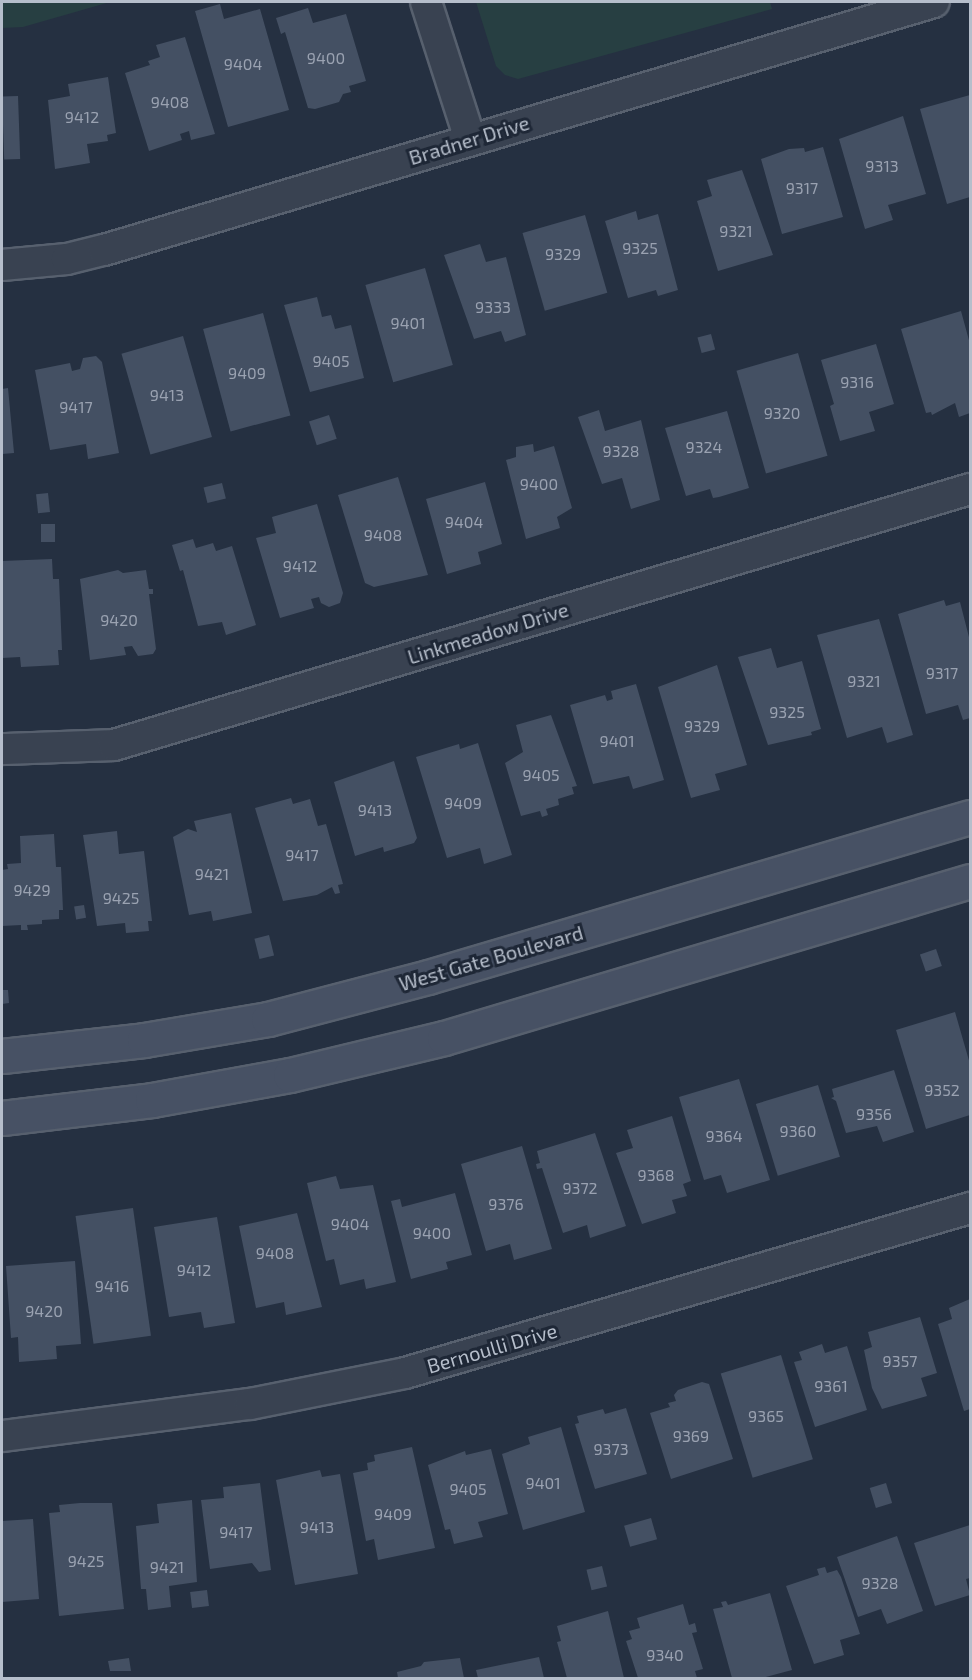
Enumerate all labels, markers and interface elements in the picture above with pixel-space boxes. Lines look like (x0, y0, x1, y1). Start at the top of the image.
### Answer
house number: 9400 (307, 48, 345, 68)
house number: 9404 (224, 54, 262, 74)
house number: 9408 (151, 92, 189, 112)
house number: 9412 (65, 107, 99, 127)
street label: Bradner Drive (406, 110, 532, 170)
house number: 9313 (865, 156, 899, 176)
house number: 9317 (786, 178, 818, 198)
house number: 9321 (719, 221, 753, 241)
house number: 9325 (622, 238, 658, 258)
house number: 9329 (545, 244, 581, 264)
house number: 9333 (475, 297, 511, 317)
house number: 9401 (390, 313, 426, 333)
house number: 9405 (312, 351, 350, 371)
house number: 9409 (228, 363, 266, 383)
house number: 9316 (840, 372, 874, 392)
house number: 9413 (150, 385, 184, 405)
house number: 9417 (59, 397, 93, 417)
house number: 9320 (764, 403, 800, 423)
house number: 9324 (686, 437, 722, 457)
house number: 9328 (603, 441, 639, 461)
house number: 9400 (520, 474, 558, 494)
house number: 9404 (445, 512, 483, 532)
house number: 9408 (364, 525, 402, 545)
house number: 9412 (283, 556, 317, 576)
street label: Linkmeadow Drive (404, 597, 572, 669)
house number: 9420 (100, 610, 138, 630)
house number: 9317 (926, 663, 958, 683)
house number: 9321 (847, 671, 881, 691)
house number: 9325 (769, 702, 805, 722)
house number: 9329 (684, 716, 720, 736)
house number: 9401 (599, 731, 635, 751)
house number: 9405 (522, 765, 560, 785)
house number: 9409 (444, 793, 482, 813)
house number: 9413 (358, 800, 392, 820)
house number: 9417 (285, 845, 319, 865)
house number: 9421 (195, 864, 229, 884)
house number: 9429 (13, 880, 51, 900)
house number: 9425 (103, 888, 139, 908)
street label: West Gate Boulevard (396, 920, 586, 996)
house number: 9352 (924, 1080, 960, 1100)
house number: 9356 (856, 1104, 892, 1124)
house number: 9360 (780, 1121, 816, 1141)
house number: 9364 (705, 1126, 743, 1146)
house number: 9368 (638, 1165, 674, 1185)
house number: 9372 (562, 1178, 598, 1198)
house number: 9376 (488, 1194, 524, 1214)
house number: 9404 (331, 1214, 369, 1234)
house number: 9400 (413, 1223, 451, 1243)
house number: 9408 (256, 1243, 294, 1263)
house number: 9412 (177, 1260, 211, 1280)
house number: 9416 (95, 1276, 129, 1296)
house number: 9420 (25, 1301, 63, 1321)
street label: Bernoulli Drive (424, 1318, 560, 1378)
house number: 9357 (883, 1351, 917, 1371)
house number: 9361 (814, 1376, 848, 1396)
house number: 9365 (748, 1406, 784, 1426)
house number: 9369 (673, 1426, 709, 1446)
house number: 9373 (593, 1439, 629, 1459)
house number: 9401 (525, 1473, 561, 1493)
house number: 9405 (449, 1479, 487, 1499)
house number: 9409 (374, 1504, 412, 1524)
house number: 9413 (300, 1517, 334, 1537)
house number: 9417 (219, 1522, 253, 1542)
house number: 9425 (68, 1551, 104, 1571)
house number: 9421 (150, 1557, 184, 1577)
house number: 9328 (862, 1573, 898, 1593)
house number: 9340 (646, 1645, 684, 1665)

